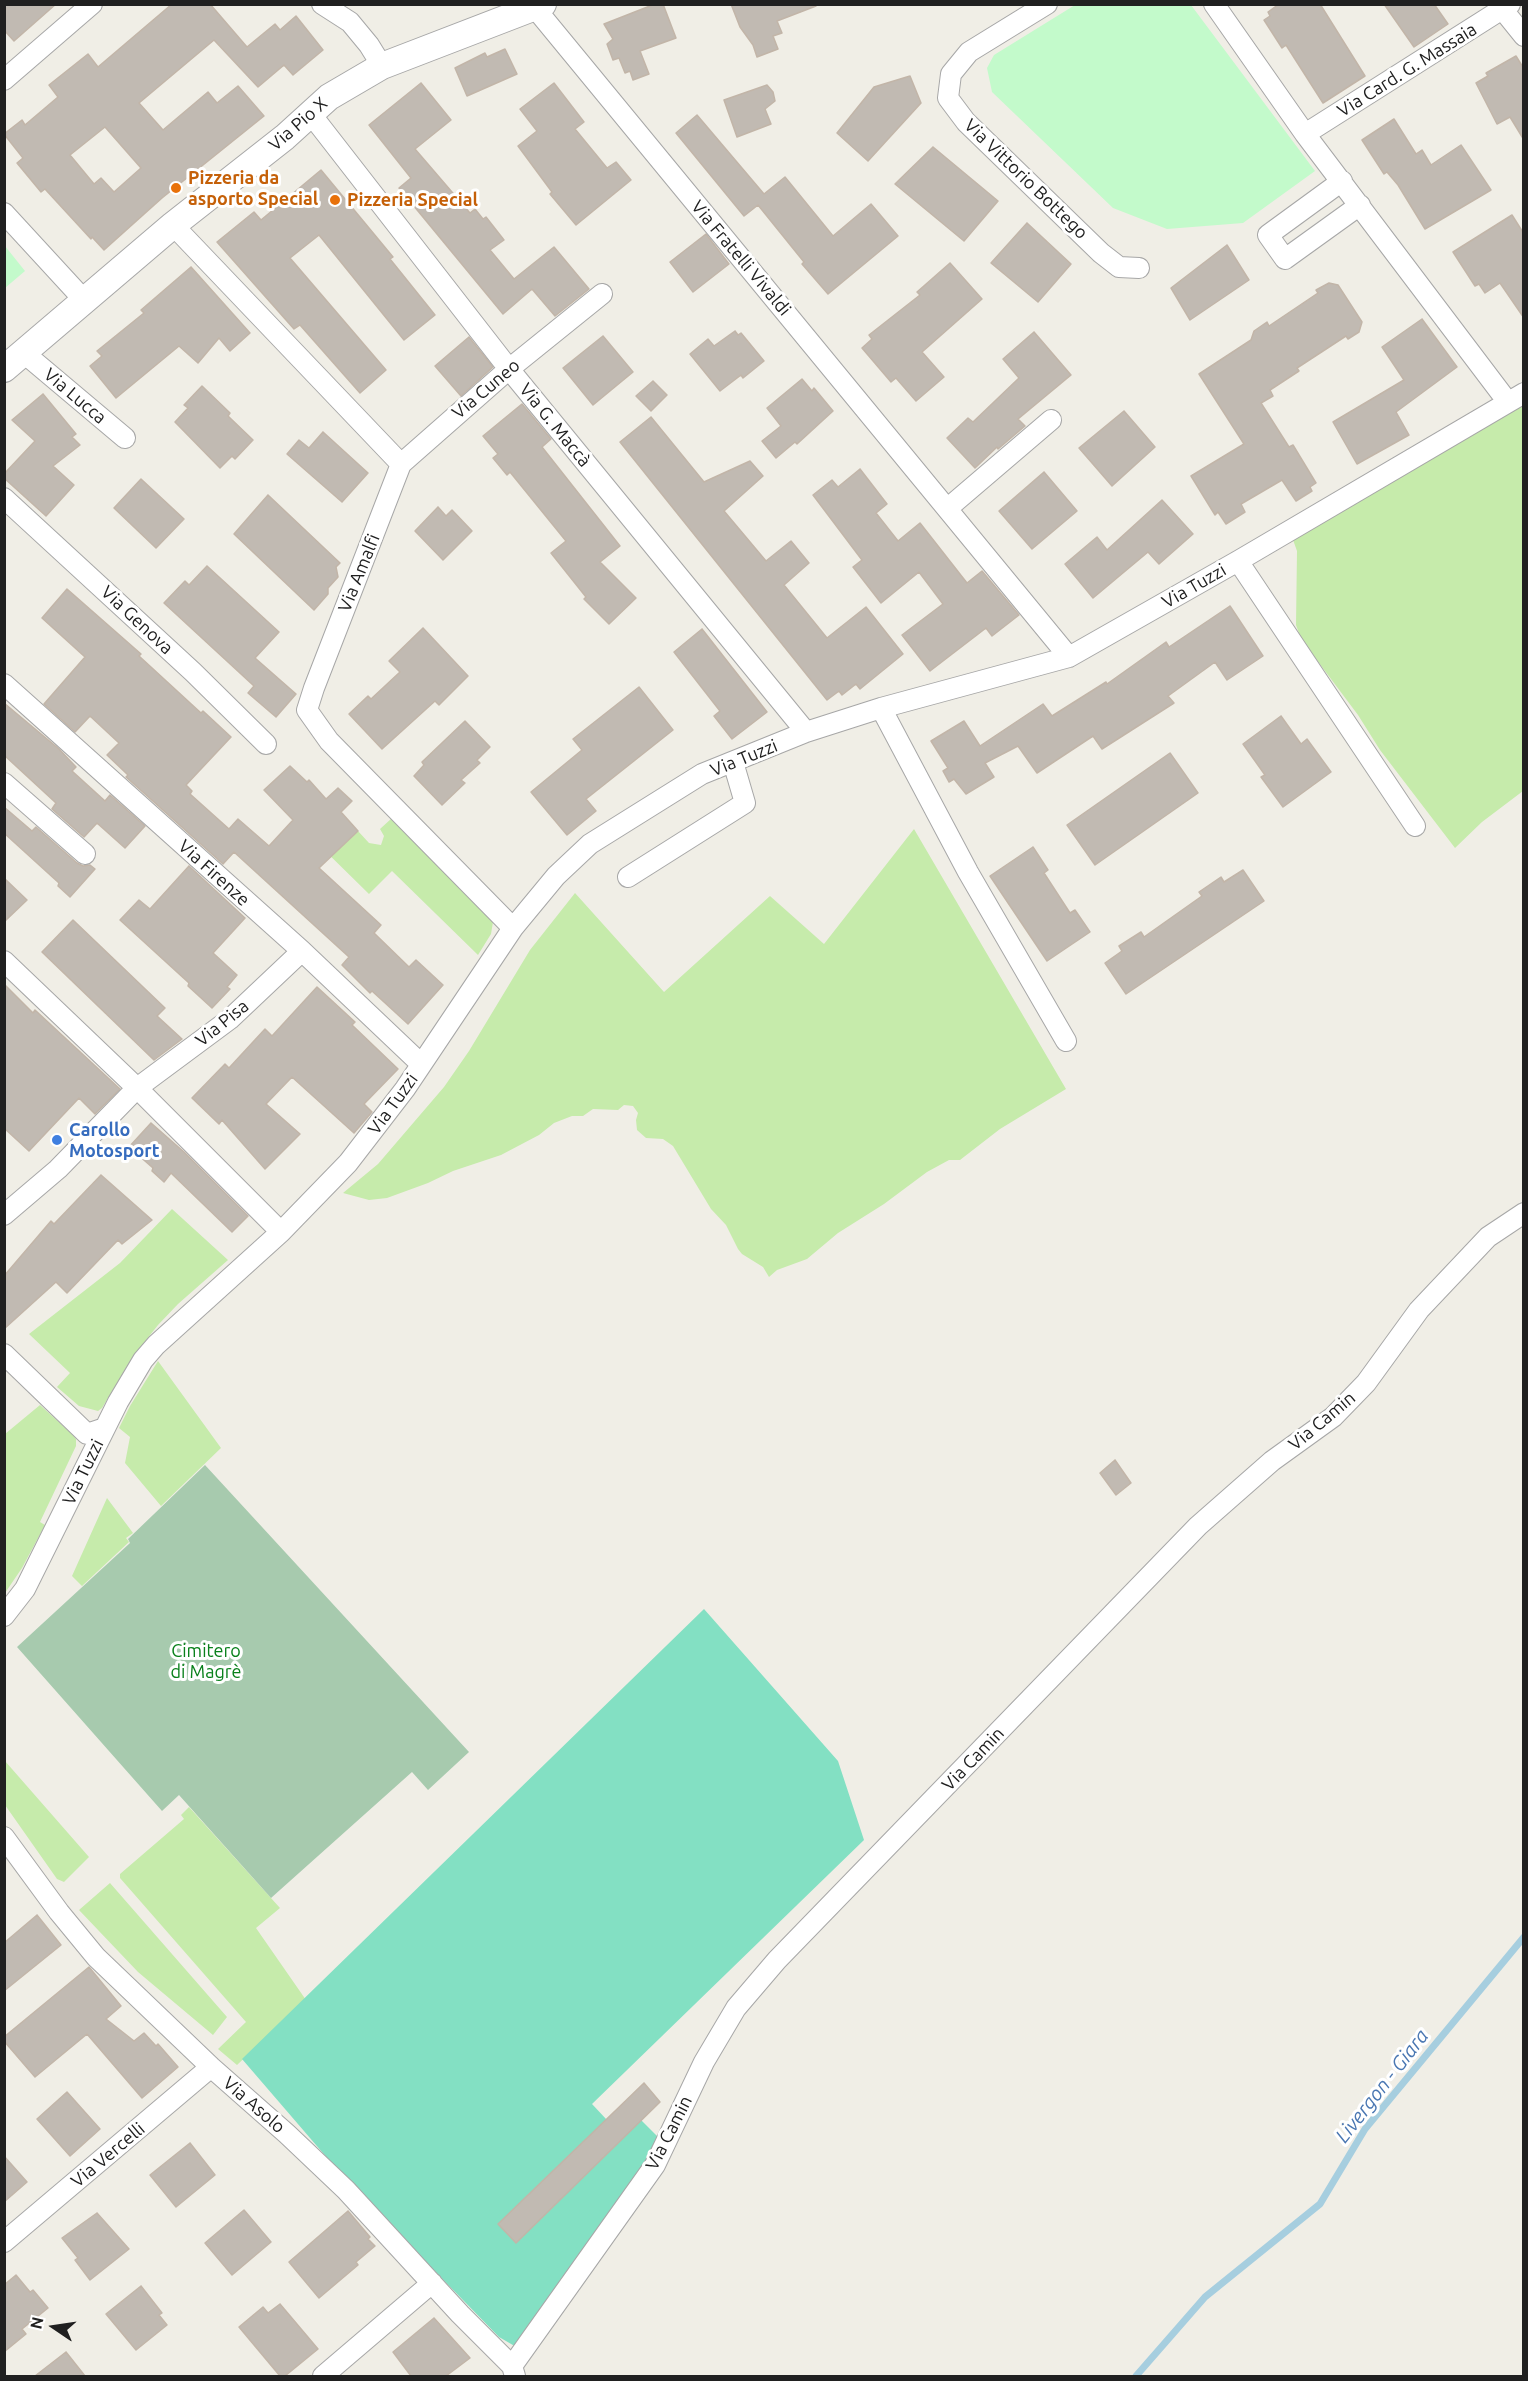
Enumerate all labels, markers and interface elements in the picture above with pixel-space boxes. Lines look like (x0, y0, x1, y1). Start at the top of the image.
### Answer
street label: Via Card. G. Massaia (1333, 18, 1481, 122)
street label: Via Pio X (264, 93, 332, 155)
street label: Via Vittorio Bottego (960, 114, 1092, 244)
place label: Pizzeria da asporto Special (188, 167, 318, 210)
marker: Pizzeria da asporto Special (169, 181, 183, 195)
place label: Pizzeria Special (347, 189, 478, 211)
marker: Pizzeria Special (328, 193, 342, 207)
street label: Via Fratelli Vivaldi (686, 196, 796, 320)
street label: Via Cuneo (448, 354, 524, 424)
street label: Via Lucca (39, 364, 111, 428)
street label: Via G. Maccà (515, 379, 595, 471)
street label: Via Amalfi (334, 531, 384, 615)
street label: Via Tuzzi (1158, 559, 1230, 613)
street label: Via Genova (97, 581, 177, 659)
street label: Via Tuzzi (707, 735, 781, 781)
street label: Via Firenze (174, 835, 254, 911)
street label: Via Pisa (191, 995, 253, 1051)
street label: Via Tuzzi (364, 1069, 422, 1139)
place label: Carollo Motosport (69, 1119, 159, 1162)
marker: Carollo Motosport (50, 1133, 64, 1147)
street label: Via Camin (1284, 1387, 1360, 1455)
street label: Via Tuzzi (58, 1436, 108, 1508)
park label: Cimitero di Magrè (170, 1640, 242, 1682)
street label: Via Camin (937, 1723, 1009, 1795)
water label: Livergon - Giara (1330, 2025, 1434, 2147)
street label: Via Asolo (219, 2072, 289, 2138)
street label: Via Camin (641, 2092, 697, 2174)
street label: Via Vercelli (67, 2118, 149, 2192)
north arrow (24, 2297, 84, 2357)
text: N (26, 2315, 47, 2331)

